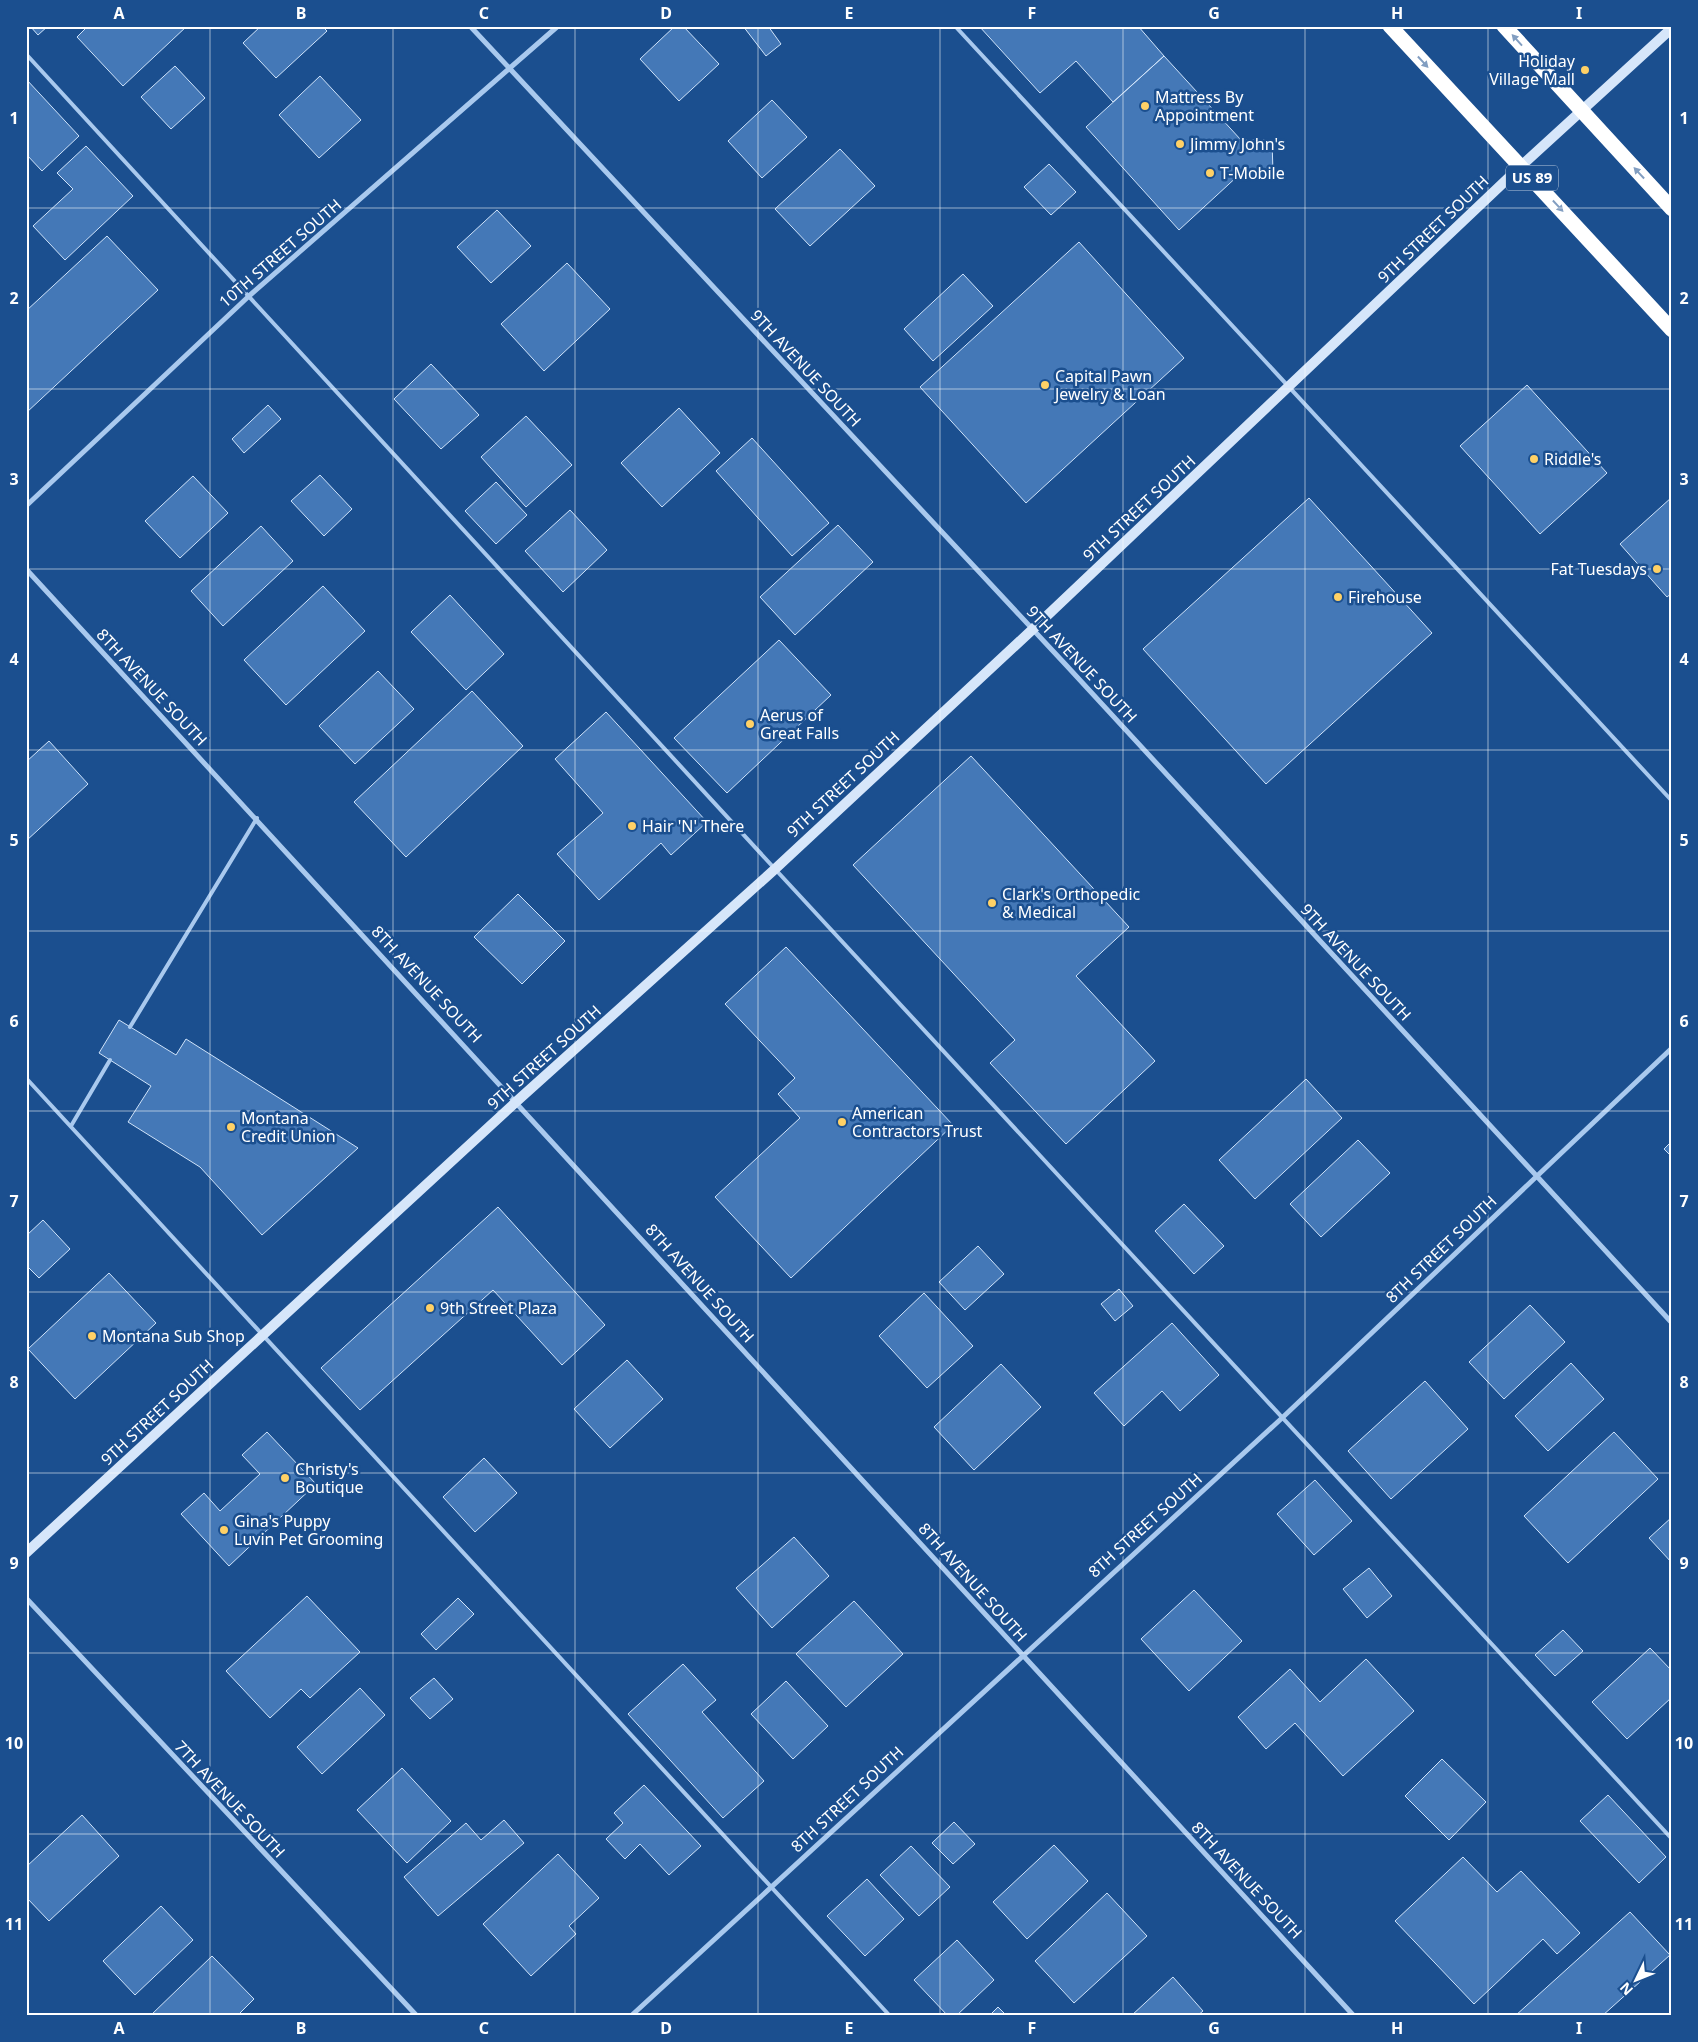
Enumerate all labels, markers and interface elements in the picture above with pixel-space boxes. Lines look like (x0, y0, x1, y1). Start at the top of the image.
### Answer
text: A (113, 2, 125, 24)
text: B (296, 2, 306, 24)
text: C (479, 2, 489, 24)
text: D (660, 2, 672, 24)
text: E (845, 2, 854, 24)
text: F (1028, 2, 1036, 24)
text: G (1208, 2, 1220, 24)
text: H (1391, 2, 1403, 24)
text: I (1576, 2, 1582, 24)
one-way arrow (1511, 35, 1523, 47)
place label: Holiday Village Mall (1489, 50, 1576, 90)
one-way arrow (1417, 55, 1429, 67)
marker: Holiday Village Mall (1579, 64, 1591, 76)
place label: Mattress By Appointment (1155, 86, 1254, 126)
marker: Mattress By Appointment (1139, 100, 1151, 112)
text: 1 (9, 107, 19, 129)
text: 1 (1679, 107, 1689, 129)
place label: Jimmy John's (1188, 133, 1285, 155)
marker: Jimmy John's (1174, 138, 1186, 150)
place label: T-Mobile (1220, 162, 1285, 184)
road number: US 89 (1506, 166, 1558, 190)
marker: T-Mobile (1204, 167, 1216, 179)
one-way arrow (1633, 168, 1645, 180)
street label: 9TH STREET SOUTH (1373, 170, 1493, 288)
street label: 10TH STREET SOUTH (214, 194, 346, 312)
one-way arrow (1552, 200, 1564, 212)
text: 2 (9, 287, 19, 309)
text: 2 (1679, 287, 1689, 309)
street label: 9TH AVENUE SOUTH (746, 305, 866, 431)
place label: Capital Pawn Jewelry & Loan (1053, 365, 1166, 405)
marker: Capital Pawn Jewelry & Loan (1039, 379, 1051, 391)
place label: Riddle's (1544, 448, 1602, 470)
street label: 9TH STREET SOUTH (1078, 450, 1200, 566)
marker: Riddle's (1528, 453, 1540, 465)
text: 3 (9, 468, 19, 490)
text: 3 (1679, 468, 1689, 490)
place label: Fat Tuesdays (1550, 558, 1647, 580)
marker: Fat Tuesdays (1651, 563, 1663, 575)
place label: Firehouse (1348, 586, 1422, 608)
marker: Firehouse (1332, 591, 1344, 603)
street label: 9TH AVENUE SOUTH (1022, 601, 1142, 727)
street label: 8TH AVENUE SOUTH (92, 624, 212, 750)
text: 4 (9, 648, 19, 670)
text: 4 (1679, 648, 1689, 670)
place label: Aerus of Great Falls (760, 704, 839, 744)
marker: Aerus of Great Falls (744, 718, 756, 730)
street label: 9TH STREET SOUTH (782, 726, 904, 842)
place label: Hair 'N' There (642, 815, 744, 837)
marker: Hair 'N' There (626, 820, 638, 832)
text: 5 (9, 829, 19, 851)
text: 5 (1679, 829, 1689, 851)
place label: Clark's Orthopedic & Medical (1002, 883, 1141, 923)
marker: Clark's Orthopedic & Medical (986, 897, 998, 909)
street label: 9TH AVENUE SOUTH (1296, 899, 1416, 1025)
street label: 8TH AVENUE SOUTH (367, 921, 487, 1047)
street label: 9TH STREET SOUTH (482, 1000, 606, 1114)
text: 6 (9, 1010, 19, 1032)
text: 6 (1679, 1010, 1689, 1032)
place label: American Contractors Trust (852, 1102, 983, 1142)
place label: Montana Credit Union (241, 1107, 336, 1147)
marker: American Contractors Trust (836, 1116, 848, 1128)
marker: Montana Credit Union (225, 1121, 237, 1133)
text: 7 (9, 1190, 19, 1212)
street label: 8TH STREET SOUTH (1381, 1190, 1501, 1308)
text: 7 (1679, 1190, 1689, 1212)
street label: 8TH AVENUE SOUTH (641, 1219, 759, 1347)
place label: 9th Street Plaza (440, 1297, 557, 1319)
marker: 9th Street Plaza (424, 1302, 436, 1314)
place label: Montana Sub Shop (102, 1325, 245, 1347)
marker: Montana Sub Shop (86, 1330, 98, 1342)
street label: 9TH STREET SOUTH (96, 1354, 218, 1470)
text: 8 (9, 1371, 19, 1393)
text: 8 (1679, 1371, 1689, 1393)
place label: Christy's Boutique (295, 1458, 364, 1498)
street label: 8TH STREET SOUTH (1083, 1468, 1207, 1582)
marker: Christy's Boutique (279, 1472, 291, 1484)
place label: Gina's Puppy Luvin Pet Grooming (234, 1510, 383, 1550)
street label: 8TH AVENUE SOUTH (914, 1518, 1032, 1646)
marker: Gina's Puppy Luvin Pet Grooming (218, 1524, 230, 1536)
text: 9 (9, 1552, 19, 1574)
text: 9 (1679, 1552, 1689, 1574)
text: 10 (5, 1732, 23, 1754)
text: 10 (1675, 1732, 1693, 1754)
street label: 7TH AVENUE SOUTH (170, 1736, 290, 1862)
street label: 8TH STREET SOUTH (786, 1741, 908, 1857)
street label: 8TH AVENUE SOUTH (1187, 1817, 1307, 1943)
text: 11 (5, 1913, 23, 1935)
text: 11 (1675, 1913, 1693, 1935)
north arrow (1610, 1954, 1660, 2004)
text: N (1615, 1979, 1637, 2000)
text: A (113, 2017, 125, 2039)
text: B (296, 2017, 306, 2039)
text: C (479, 2017, 489, 2039)
text: D (660, 2017, 672, 2039)
text: E (845, 2017, 854, 2039)
text: F (1028, 2017, 1036, 2039)
text: G (1208, 2017, 1220, 2039)
text: H (1391, 2017, 1403, 2039)
text: I (1576, 2017, 1582, 2039)

